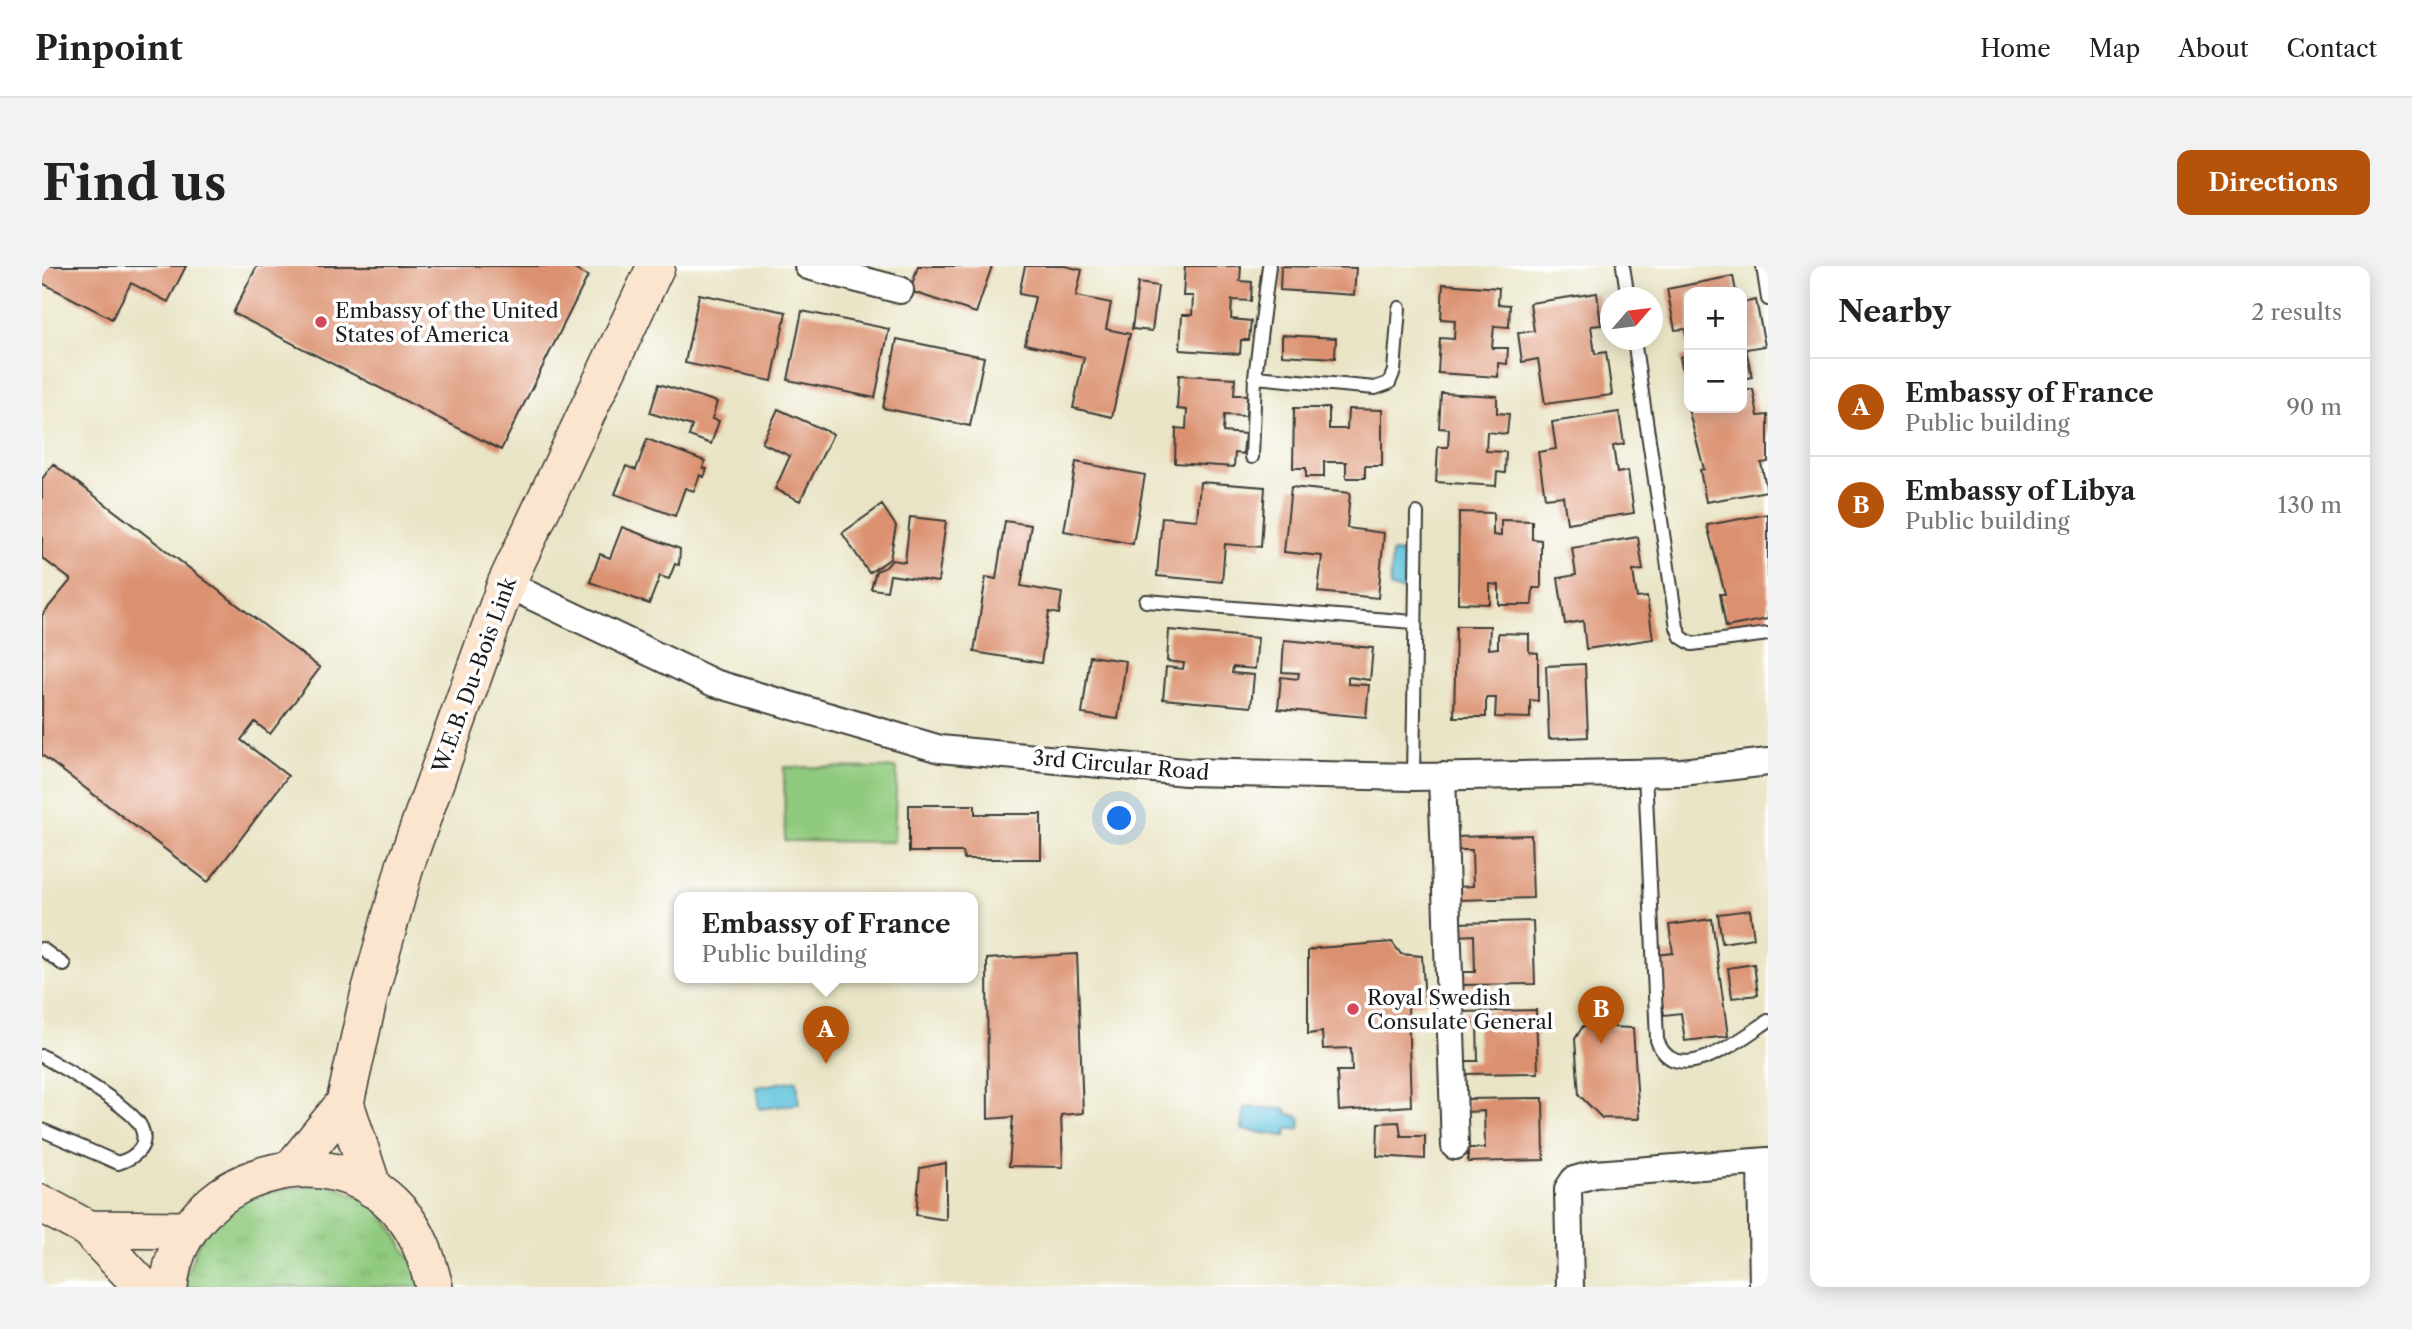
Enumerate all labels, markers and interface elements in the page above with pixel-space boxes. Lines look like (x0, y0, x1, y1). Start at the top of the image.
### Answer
text: Pinpoint (35, 28, 183, 69)
text: Home (1980, 34, 2051, 63)
text: Map (2089, 34, 2140, 63)
text: About (2178, 34, 2249, 63)
text: Contact (2287, 34, 2377, 63)
button: Directions (2177, 150, 2370, 215)
text: Find us (42, 152, 226, 213)
north arrow (1600, 287, 1663, 350)
map controls (1684, 287, 1747, 413)
button: + (1684, 287, 1747, 350)
text: Nearby (1838, 293, 1951, 330)
place label: Embassy of the United States of America (335, 298, 559, 347)
text: 2 results (2251, 298, 2342, 326)
marker: Embassy of the United States of America (313, 314, 329, 330)
button: − (1684, 350, 1747, 413)
text: Embassy of France (1905, 377, 2154, 409)
text: A (1852, 393, 1870, 421)
text: 90 m (2286, 393, 2342, 421)
text: Public building (1905, 409, 2070, 437)
text: Embassy of Libya (1905, 475, 2136, 507)
text: B (1852, 491, 1870, 519)
text: 130 m (2278, 491, 2342, 519)
text: Public building (1905, 507, 2070, 535)
street label: W.E.B. Du-Bois Link (427, 573, 521, 777)
street label: 3rd Circular Road (1032, 745, 1210, 785)
your location (1102, 801, 1136, 835)
popup (674, 892, 978, 983)
text: Embassy of France (702, 908, 950, 940)
text: Public building (702, 940, 866, 968)
place label: Royal Swedish Consulate General (1367, 985, 1553, 1034)
pin: B (1578, 986, 1624, 1044)
marker: Royal Swedish Consulate General (1345, 1001, 1361, 1017)
pin: A (803, 1006, 849, 1064)

